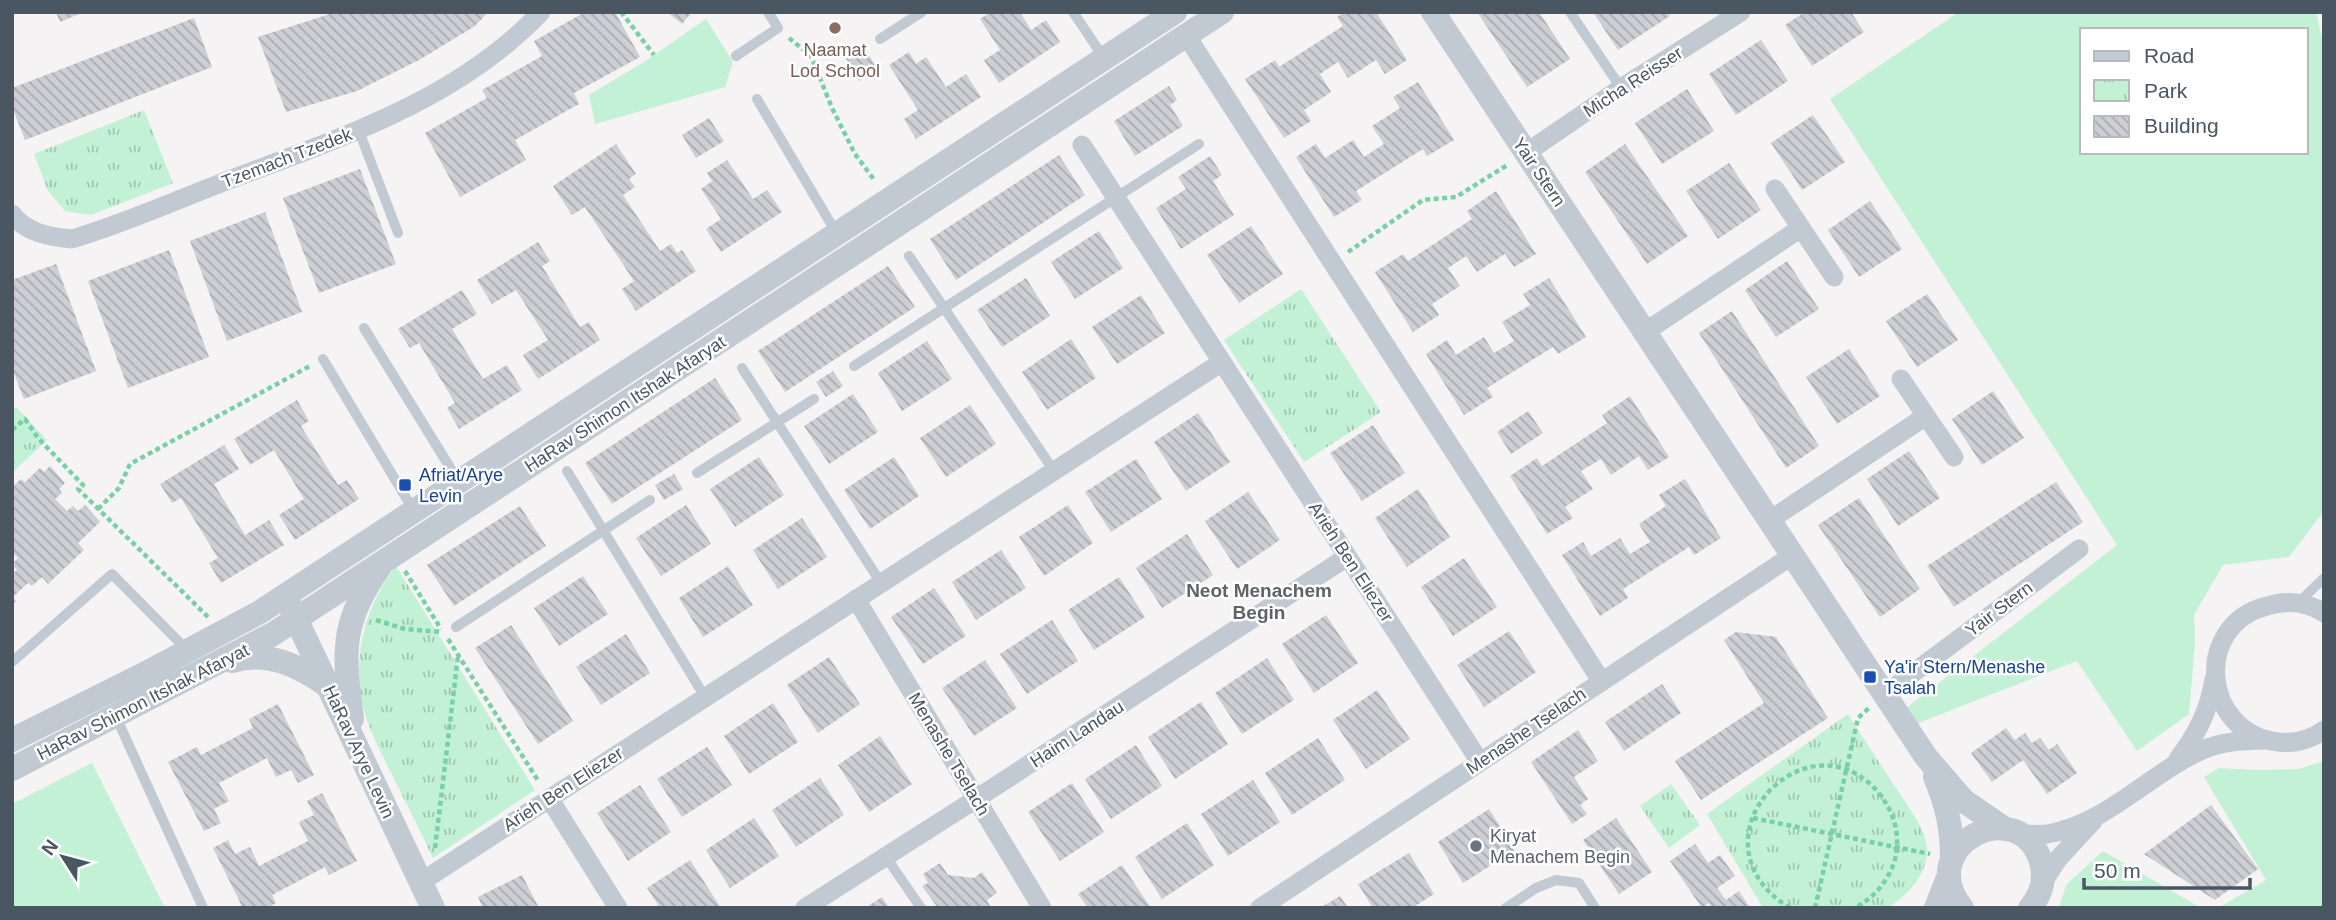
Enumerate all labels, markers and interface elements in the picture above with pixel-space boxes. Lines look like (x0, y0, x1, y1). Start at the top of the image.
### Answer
marker: Naamat Lod School (827, 20, 843, 36)
legend (2080, 28, 2308, 154)
place label: Naamat Lod School (790, 40, 880, 81)
street label: Micha Reisser (1580, 43, 1686, 121)
text: Road (2144, 44, 2194, 67)
text: Park (2144, 79, 2188, 102)
text: Building (2144, 114, 2219, 137)
street label: Tzemach Tzedek (219, 124, 356, 192)
street label: Yair Stern (1509, 134, 1569, 210)
street label: HaRav Shimon Itshak Afaryat (521, 332, 729, 476)
place label: Afriat/Arye Levin (419, 465, 503, 506)
marker: Afriat/Arye Levin (397, 477, 413, 493)
street label: Arieh Ben Eliezer (1305, 498, 1397, 626)
street label: Yair Stern (1962, 577, 2036, 641)
district label: Neot Menachem Begin (1186, 580, 1332, 623)
street label: HaRav Shimon Itshak Afaryat (34, 640, 252, 764)
place label: Ya'ir Stern/Menashe Tsalah (1884, 657, 2045, 698)
marker: Ya'ir Stern/Menashe Tsalah (1862, 669, 1878, 685)
street label: HaRav Arye Levin (319, 682, 399, 822)
street label: Menashe Tselach (1462, 684, 1590, 778)
street label: Menashe Tselach (904, 689, 994, 819)
street label: Haim Landau (1027, 696, 1127, 772)
street label: Arieh Ben Eliezer (499, 743, 627, 835)
north arrow (28, 822, 98, 892)
place label: Kiryat Menachem Begin (1490, 826, 1630, 867)
text: N (37, 836, 62, 859)
marker: Kiryat Menachem Begin (1468, 838, 1484, 854)
scale bar (2084, 846, 2250, 890)
text: 50 m (2094, 859, 2141, 882)

